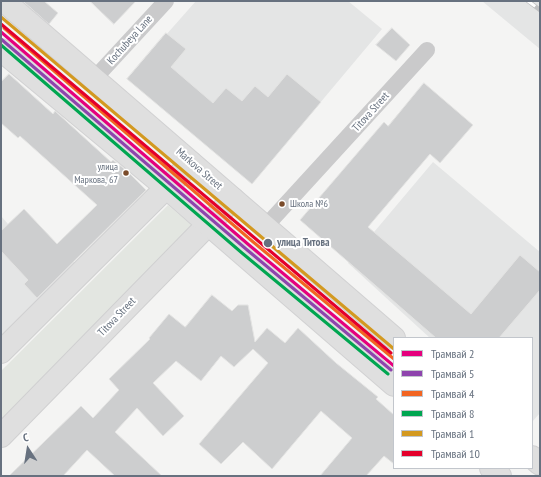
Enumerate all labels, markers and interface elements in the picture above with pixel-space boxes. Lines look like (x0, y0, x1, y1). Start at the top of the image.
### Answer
street label: Kochubeya Lane (105, 13, 155, 67)
street label: Titova Street (350, 90, 392, 134)
street label: Markova Street (173, 145, 225, 193)
place label: улица Маркова, 67 (74, 161, 118, 184)
marker: улица Маркова, 67 (121, 168, 131, 178)
place label: Школа №6 (290, 198, 328, 210)
marker: Школа №6 (277, 199, 287, 209)
place label: улица Титова (277, 236, 330, 250)
marker: улица Титова (262, 237, 274, 249)
street label: Titova Street (95, 295, 139, 339)
legend (393, 337, 533, 469)
text: Трамвай 2 (431, 346, 474, 361)
text: Трамвай 5 (431, 366, 474, 381)
text: Трамвай 4 (431, 386, 474, 401)
text: Трамвай 8 (431, 406, 474, 421)
text: Трамвай 1 (431, 426, 474, 441)
north arrow (8, 429, 48, 469)
text: С (22, 430, 29, 445)
text: Трамвай 10 (431, 446, 480, 461)

